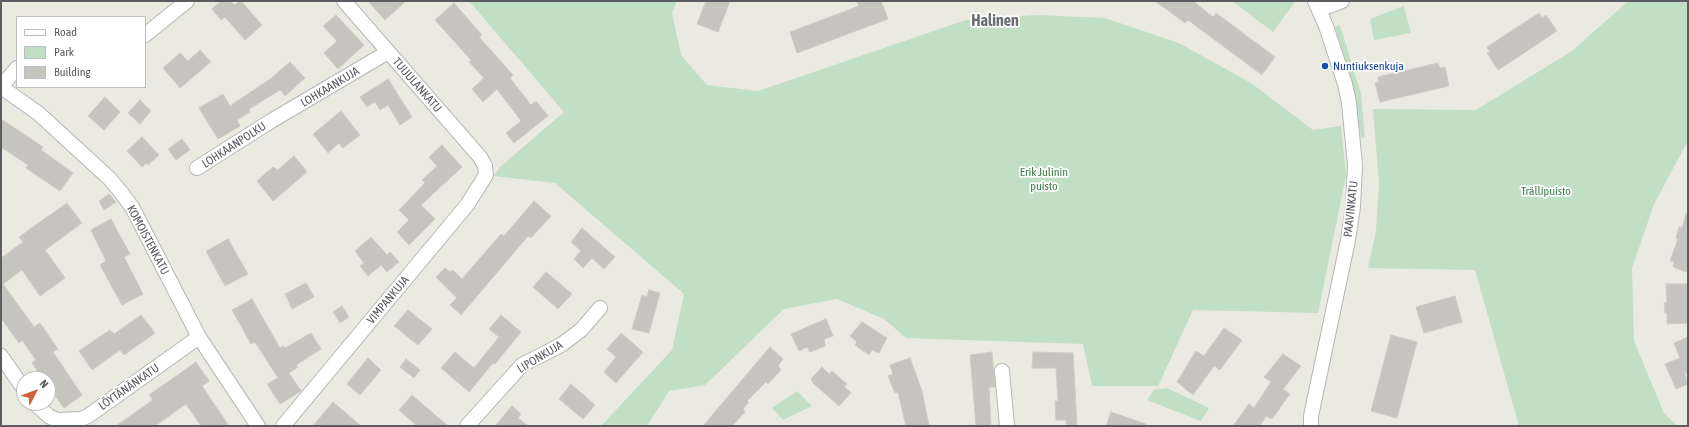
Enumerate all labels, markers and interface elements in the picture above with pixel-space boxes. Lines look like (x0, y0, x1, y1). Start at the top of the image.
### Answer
district label: Halinen (971, 11, 1019, 31)
legend (16, 16, 146, 88)
text: Road (54, 25, 77, 39)
text: Park (54, 45, 74, 59)
street label: TUIJULANKATU (389, 55, 445, 115)
place label: Nuntiuksenkuja (1333, 59, 1404, 73)
marker: Nuntiuksenkuja (1320, 61, 1330, 71)
street label: LOHKAANKUJA (298, 64, 362, 110)
text: Building (54, 65, 91, 79)
street label: LOHKAANPOLKU (199, 119, 269, 171)
park label: Erik Julinin puisto (1020, 165, 1068, 193)
street label: PAAVINKATU (1341, 180, 1361, 238)
park label: Trällipuisto (1521, 184, 1571, 198)
street label: KOMOISTENKATU (124, 203, 172, 277)
street label: VIMPANKUJA (364, 273, 412, 327)
street label: LIPONKUJA (515, 338, 565, 376)
street label: LÖYTÄNÄNKATU (96, 361, 162, 413)
north arrow (16, 371, 56, 411)
text: N (38, 377, 51, 390)

